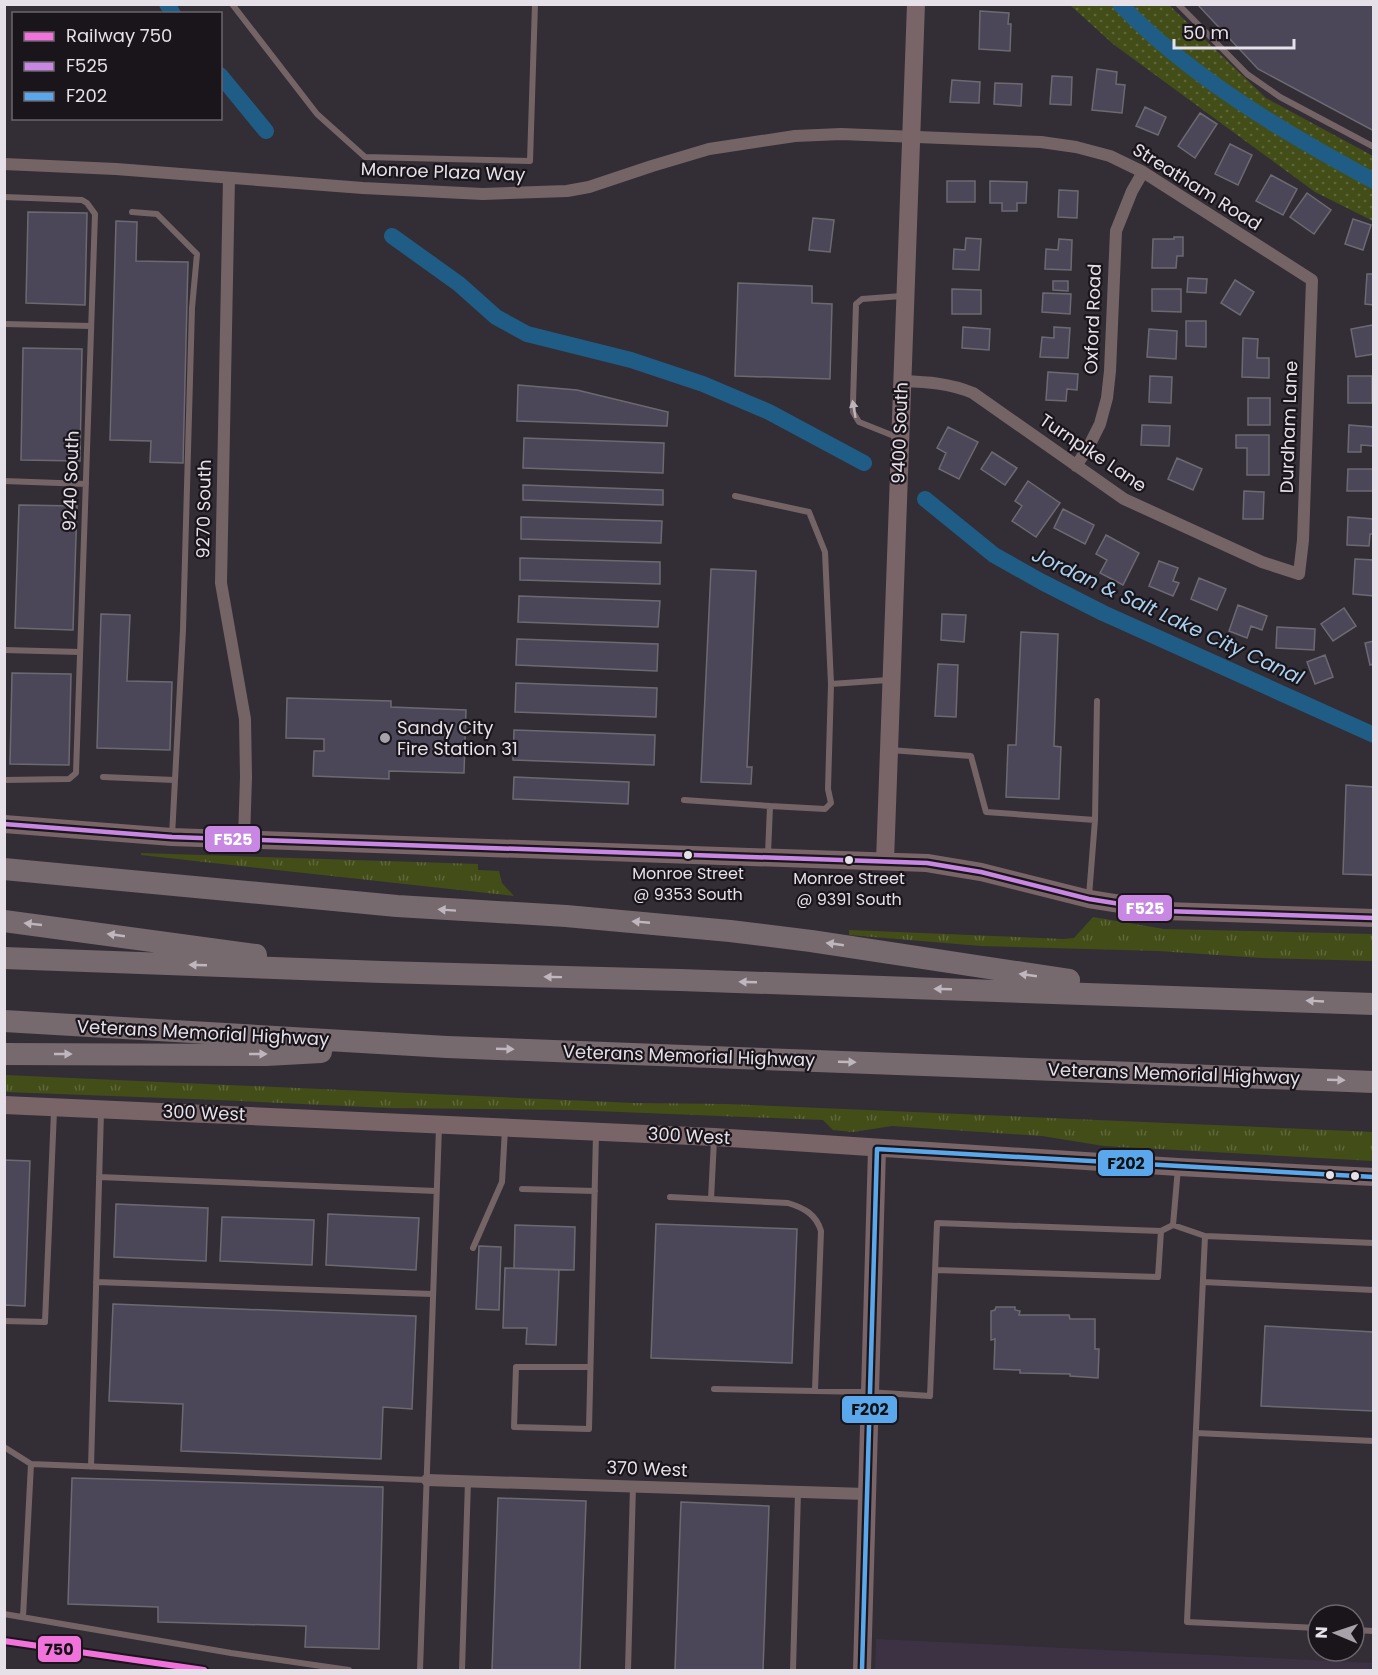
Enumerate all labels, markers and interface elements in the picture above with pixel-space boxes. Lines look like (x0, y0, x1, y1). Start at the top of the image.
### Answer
legend (12, 12, 222, 120)
scale bar (1174, 12, 1294, 50)
text: 50 m (1183, 20, 1229, 45)
text: Railway 750 (66, 23, 172, 48)
text: F525 (66, 53, 108, 78)
text: F202 (66, 83, 107, 108)
street label: Streatham Road (1128, 137, 1266, 236)
street label: Monroe Plaza Way (360, 156, 526, 187)
street label: Oxford Road (1078, 263, 1107, 375)
street label: Durdham Lane (1274, 360, 1303, 494)
street label: 9400 South (885, 382, 914, 484)
one-way arrow (850, 399, 859, 418)
street label: Turnpike Lane (1035, 408, 1152, 498)
street label: 9240 South (56, 430, 85, 532)
street label: 9270 South (190, 459, 217, 559)
water label: Jordan & Salt Lake City Canal (1028, 541, 1308, 691)
place label: Sandy City Fire Station 31 (397, 715, 518, 761)
marker: Sandy City Fire Station 31 (378, 731, 392, 745)
line badge: F525 (204, 825, 261, 853)
text: F525 (214, 828, 252, 851)
marker: Monroe Street @ 9353 South (682, 849, 694, 861)
marker: Monroe Street @ 9391 South (843, 854, 855, 866)
place label: Monroe Street @ 9353 South (632, 862, 744, 906)
place label: Monroe Street @ 9391 South (793, 867, 905, 911)
line badge: F525 (1117, 894, 1173, 922)
text: F525 (1126, 897, 1164, 920)
one-way arrow (437, 905, 456, 915)
one-way arrow (632, 917, 651, 927)
one-way arrow (23, 920, 42, 929)
one-way arrow (107, 931, 126, 940)
one-way arrow (826, 940, 845, 949)
one-way arrow (188, 961, 207, 970)
one-way arrow (1018, 970, 1037, 979)
one-way arrow (543, 972, 562, 981)
one-way arrow (738, 977, 757, 987)
one-way arrow (933, 984, 952, 993)
one-way arrow (1306, 997, 1325, 1006)
street label: Veterans Memorial Highway (76, 1013, 330, 1052)
street label: Veterans Memorial Highway (562, 1039, 816, 1072)
one-way arrow (496, 1045, 515, 1054)
one-way arrow (53, 1049, 72, 1059)
one-way arrow (248, 1050, 267, 1059)
one-way arrow (837, 1057, 856, 1067)
street label: Veterans Memorial Highway (1047, 1057, 1301, 1090)
one-way arrow (1326, 1075, 1345, 1085)
street label: 300 West (162, 1099, 246, 1126)
street label: 300 West (647, 1121, 731, 1150)
line badge: F202 (1097, 1149, 1154, 1177)
text: F202 (1107, 1152, 1145, 1175)
unlabelled marker (1324, 1169, 1336, 1181)
unlabelled marker (1349, 1170, 1361, 1182)
line badge: F202 (841, 1395, 898, 1424)
text: F202 (851, 1398, 889, 1421)
street label: 370 West (606, 1455, 688, 1482)
north arrow (1306, 1603, 1366, 1663)
text: N (1310, 1626, 1333, 1639)
line badge: 750 (37, 1635, 82, 1663)
text: 750 (44, 1638, 74, 1661)

